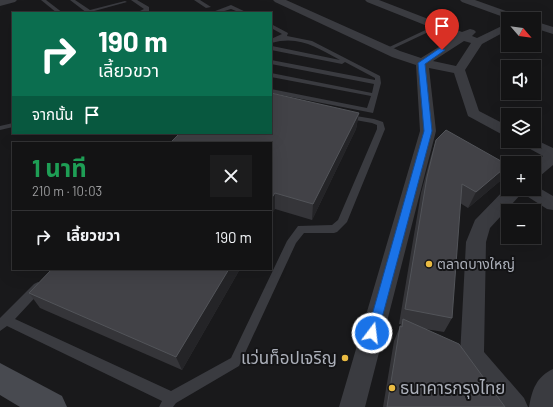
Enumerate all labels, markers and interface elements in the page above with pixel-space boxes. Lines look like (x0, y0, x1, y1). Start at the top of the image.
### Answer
pin (425, 9, 459, 50)
north arrow (501, 12, 541, 52)
map controls (501, 12, 541, 244)
icon: arrive (431, 15, 453, 37)
text: 190 m (98, 24, 168, 58)
icon: right (32, 28, 84, 80)
text: เลี้ยวขวา (98, 59, 159, 81)
button: sound (501, 60, 541, 100)
icon: arrive (81, 104, 103, 126)
text: จากนั้น (32, 105, 73, 123)
button: layers (501, 108, 541, 148)
text: 1 นาที (32, 153, 87, 182)
button: close (210, 155, 252, 197)
button: + (501, 156, 541, 196)
text: 210 m · 10:03 (32, 183, 102, 199)
button: − (501, 204, 541, 244)
icon: right (32, 226, 54, 248)
text: เลี้ยวขวา (66, 226, 120, 244)
text: 190 m (215, 228, 252, 246)
place label: ตลาดบางใหญ่ (437, 255, 515, 272)
marker: ตลาดบางใหญ่ (424, 259, 434, 269)
position arrow (351, 312, 393, 354)
place label: แว่นท็อปเจริญ (241, 347, 337, 367)
marker: แว่นท็อปเจริญ (340, 353, 350, 363)
place label: ธนาคารกรุงไทย (400, 377, 505, 399)
marker: ธนาคารกรุงไทย (387, 383, 397, 393)

